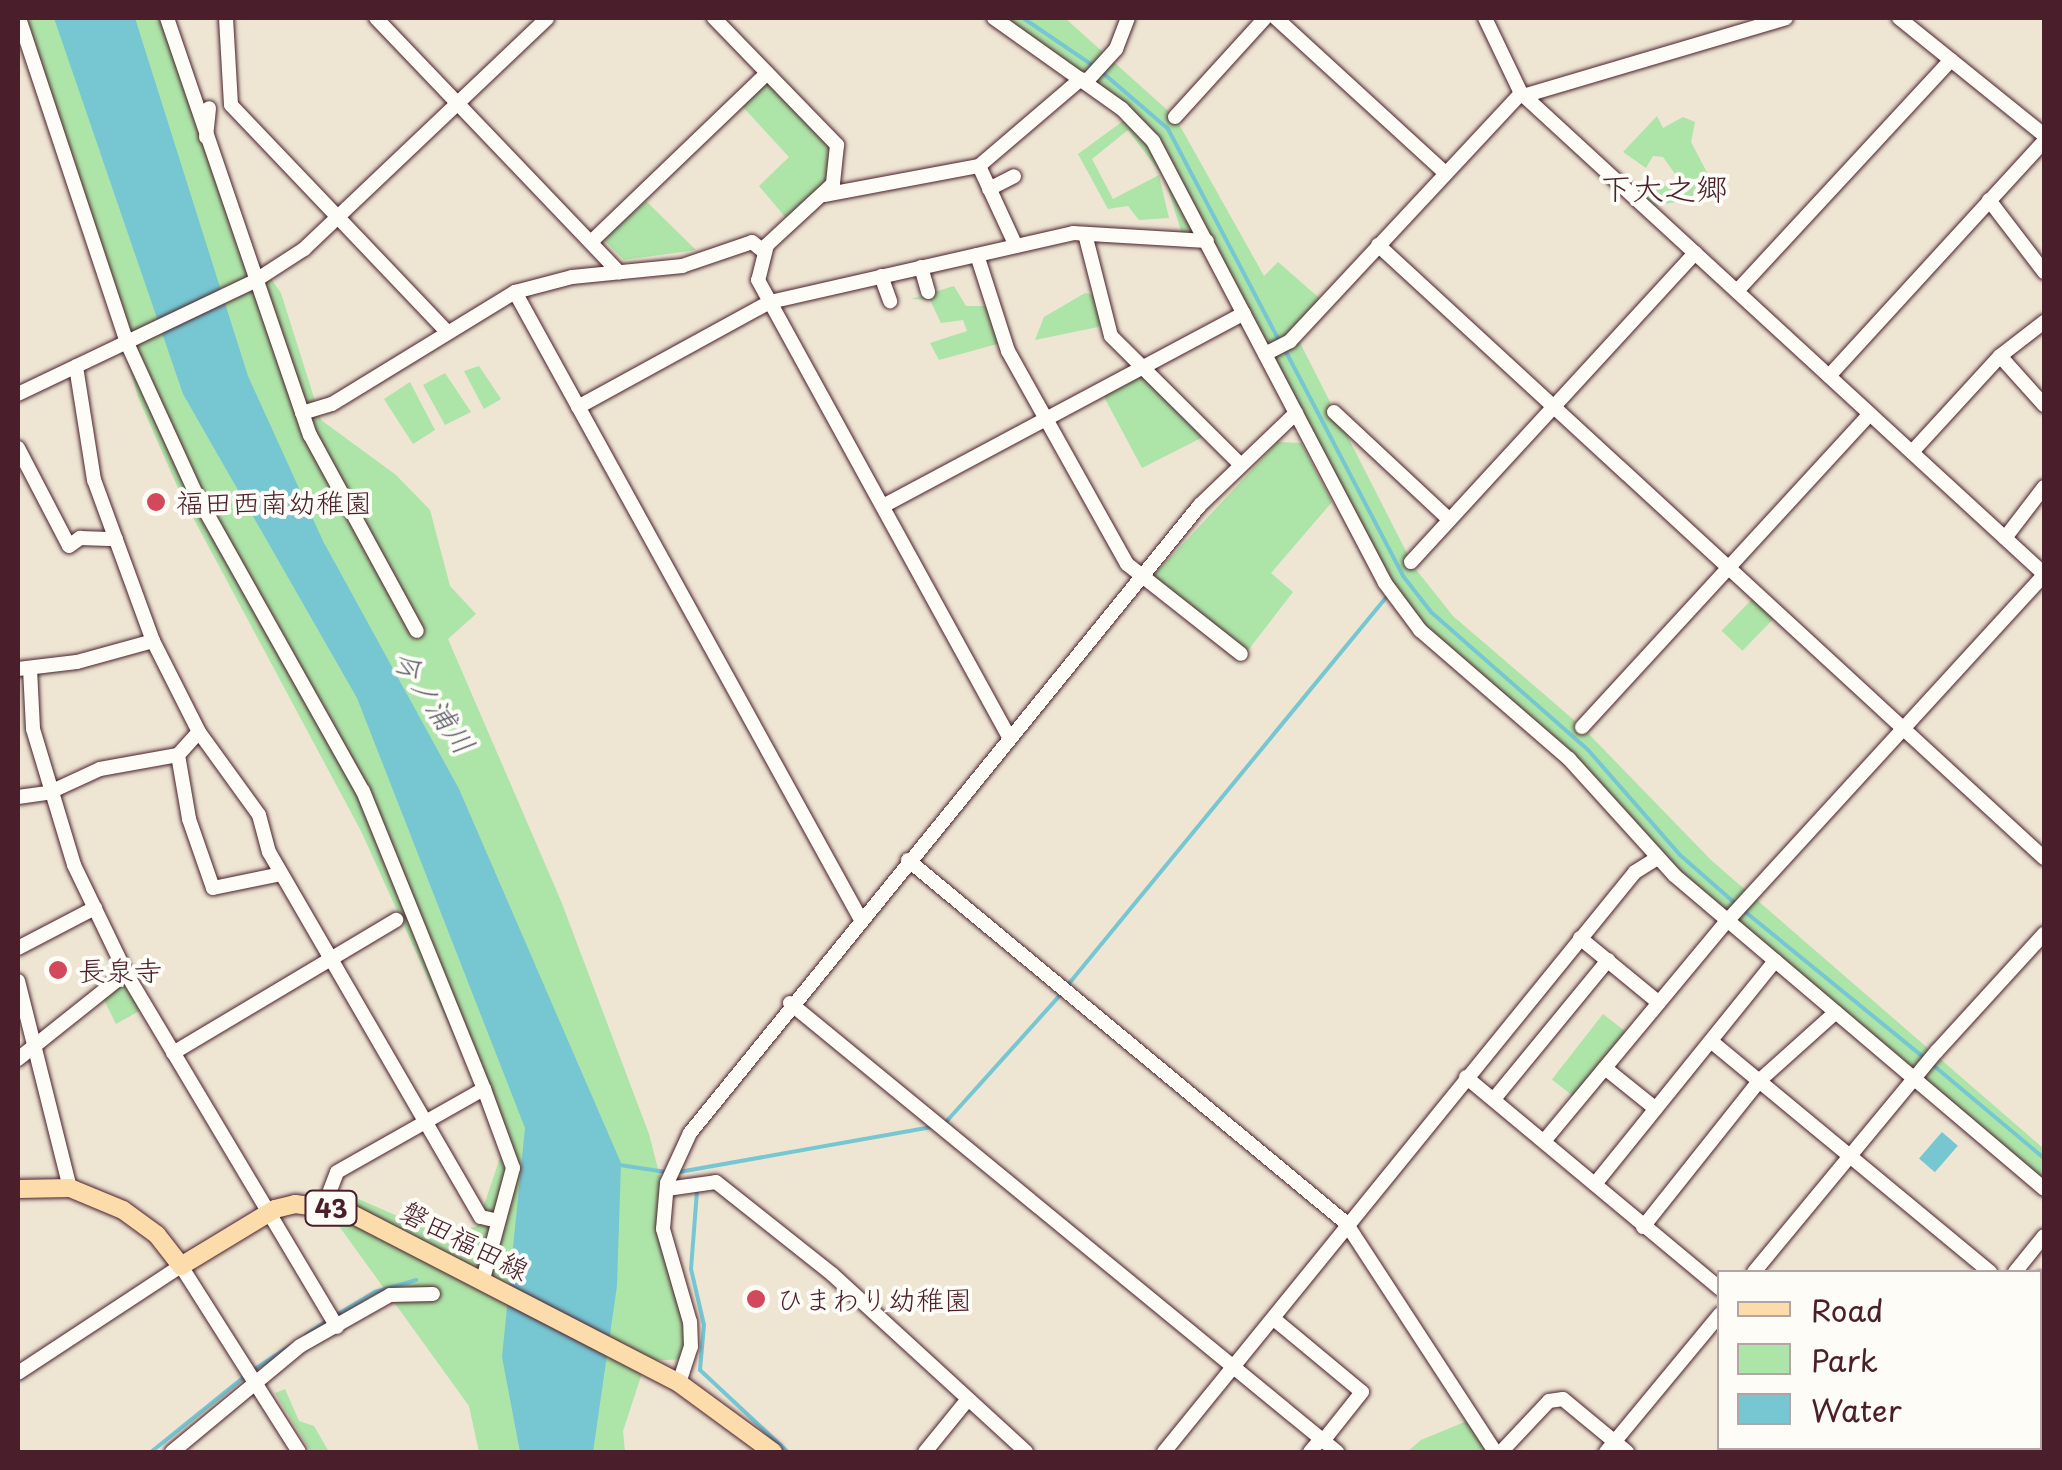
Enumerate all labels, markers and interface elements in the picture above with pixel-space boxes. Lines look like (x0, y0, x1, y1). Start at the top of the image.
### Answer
district label: 下大之郷 (1600, 168, 1728, 206)
place label: 福田西南幼稚園 (176, 485, 372, 519)
marker: 福田西南幼稚園 (145, 491, 167, 513)
water label: 今ノ浦川 (385, 642, 483, 760)
place label: 長泉寺 (78, 953, 162, 987)
marker: 長泉寺 (47, 959, 69, 981)
road number: 43 (304, 1188, 358, 1228)
street label: 磐田福田線 (395, 1193, 535, 1287)
legend (1717, 1270, 2042, 1450)
place label: ひまわり幼稚園 (776, 1282, 972, 1316)
text: Road (1811, 1287, 1884, 1332)
marker: ひまわり幼稚園 (745, 1288, 767, 1310)
text: Park (1811, 1337, 1878, 1382)
text: Water (1811, 1387, 1902, 1432)

